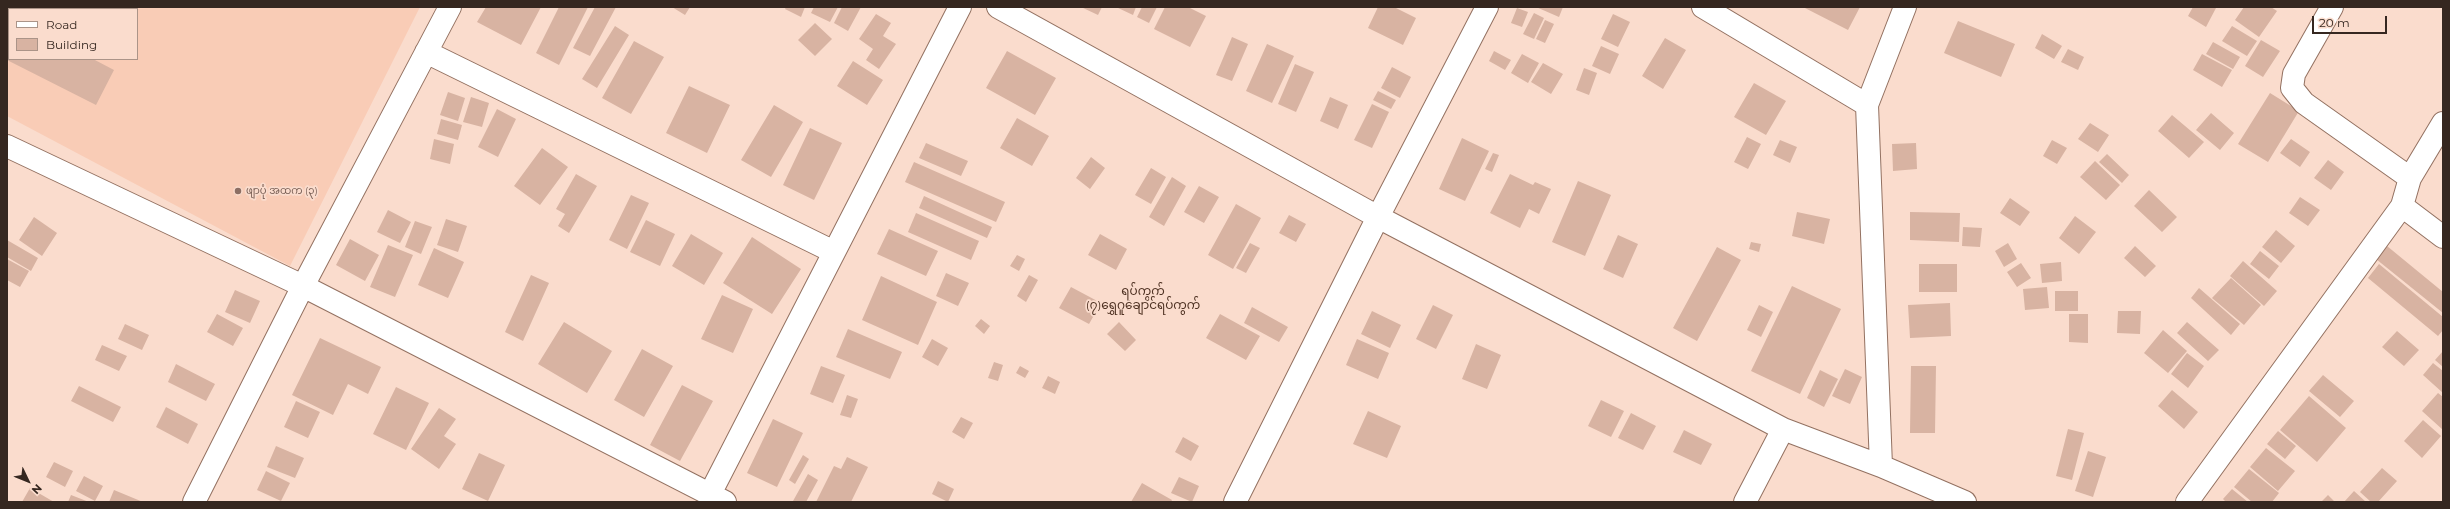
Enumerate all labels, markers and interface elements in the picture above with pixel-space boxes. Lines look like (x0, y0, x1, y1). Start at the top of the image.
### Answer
legend (8, 8, 138, 60)
scale bar (2314, 8, 2389, 34)
text: 20 m (2319, 15, 2350, 30)
text: Road (46, 17, 77, 32)
text: Building (46, 37, 97, 52)
place label: ဖျာပုံ အထက (၃) (246, 185, 318, 197)
marker: ဖျာပုံ အထက (၃) (233, 186, 243, 196)
district label: ရပ်ကွက် (၇)ရွှေဂူချောင်ရပ်ကွက် (1086, 284, 1200, 312)
north arrow (8, 461, 48, 501)
text: N (29, 481, 45, 497)

